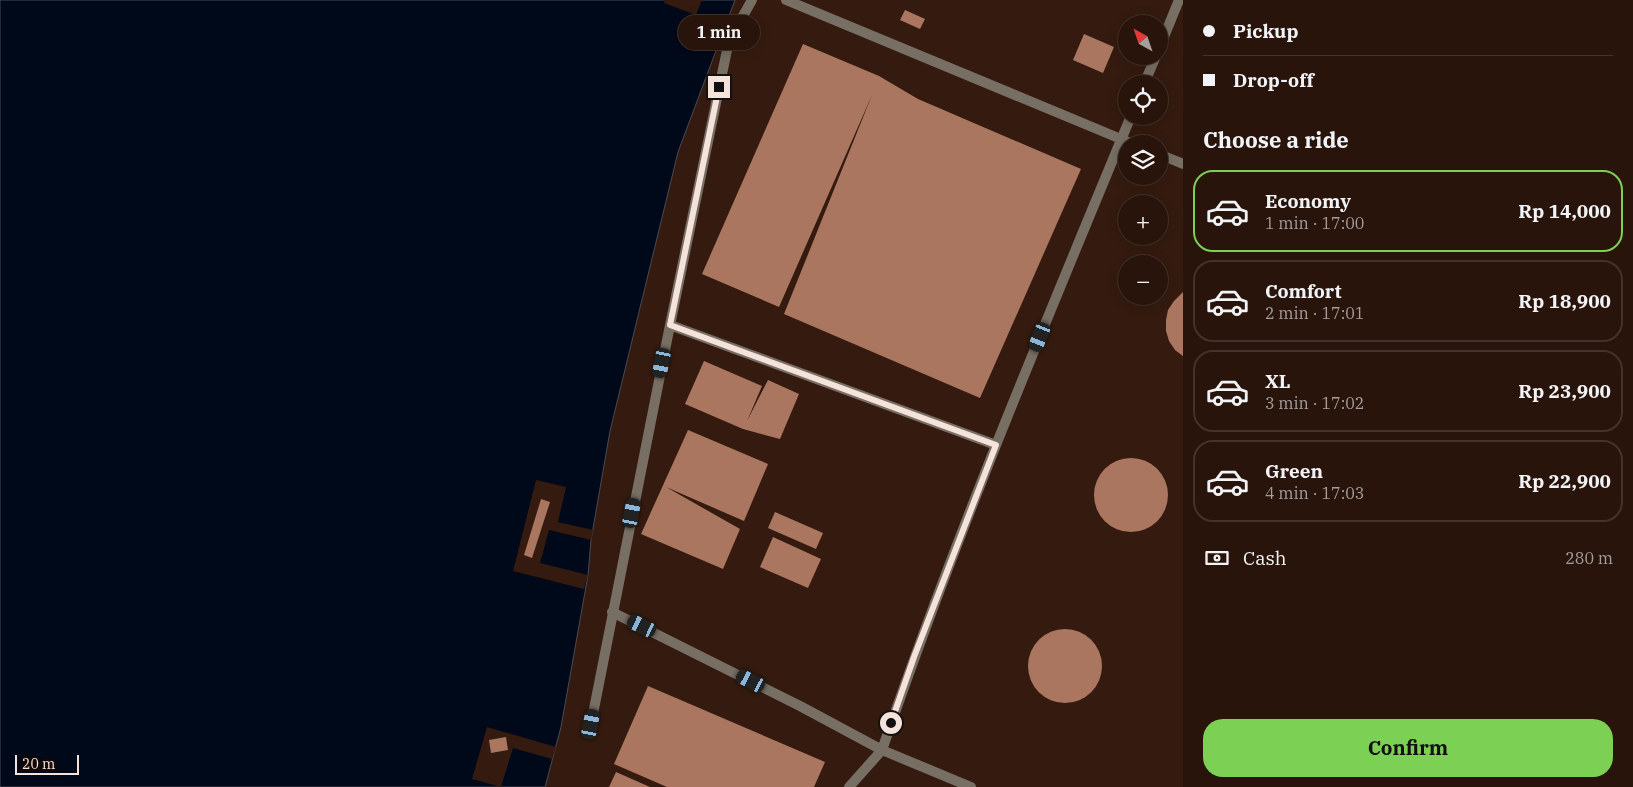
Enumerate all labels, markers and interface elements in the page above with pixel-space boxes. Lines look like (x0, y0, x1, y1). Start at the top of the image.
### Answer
callout: 1 min (678, 14, 760, 49)
north arrow (1118, 15, 1168, 65)
map controls (1118, 15, 1168, 305)
text: Pickup (1233, 19, 1298, 43)
text: 1 min (697, 22, 741, 42)
text: Drop-off (1233, 68, 1314, 92)
button: locate (1118, 75, 1168, 125)
route end (708, 76, 730, 98)
text: Choose a ride (1203, 125, 1349, 154)
button: layers (1118, 135, 1168, 185)
icon: car (1205, 189, 1250, 234)
text: Economy (1265, 189, 1351, 213)
button: + (1118, 195, 1168, 245)
text: Rp 14,000 (1518, 199, 1611, 223)
text: 1 min · 17:00 (1265, 213, 1364, 233)
button: − (1118, 255, 1168, 305)
icon: car (1205, 279, 1250, 324)
text: Comfort (1265, 279, 1342, 303)
text: Rp 18,900 (1518, 289, 1611, 313)
text: 2 min · 17:01 (1265, 303, 1364, 323)
car (1027, 320, 1052, 354)
car (651, 347, 672, 379)
icon: car (1205, 369, 1250, 414)
text: XL (1265, 369, 1291, 393)
text: Rp 23,900 (1518, 379, 1611, 403)
text: 3 min · 17:02 (1265, 393, 1364, 413)
icon: car (1205, 459, 1250, 504)
text: Green (1265, 459, 1323, 483)
text: Rp 22,900 (1518, 469, 1611, 493)
text: 4 min · 17:03 (1265, 483, 1364, 503)
car (621, 497, 642, 529)
icon: cash (1203, 544, 1231, 572)
text: Cash (1243, 546, 1287, 570)
text: 280 m (1565, 548, 1613, 568)
car (625, 613, 658, 639)
car (734, 668, 767, 694)
car (580, 708, 601, 740)
route start (880, 712, 902, 734)
button: Confirm (1203, 719, 1613, 777)
scale bar (15, 752, 79, 775)
text: 20 m (22, 755, 55, 773)

